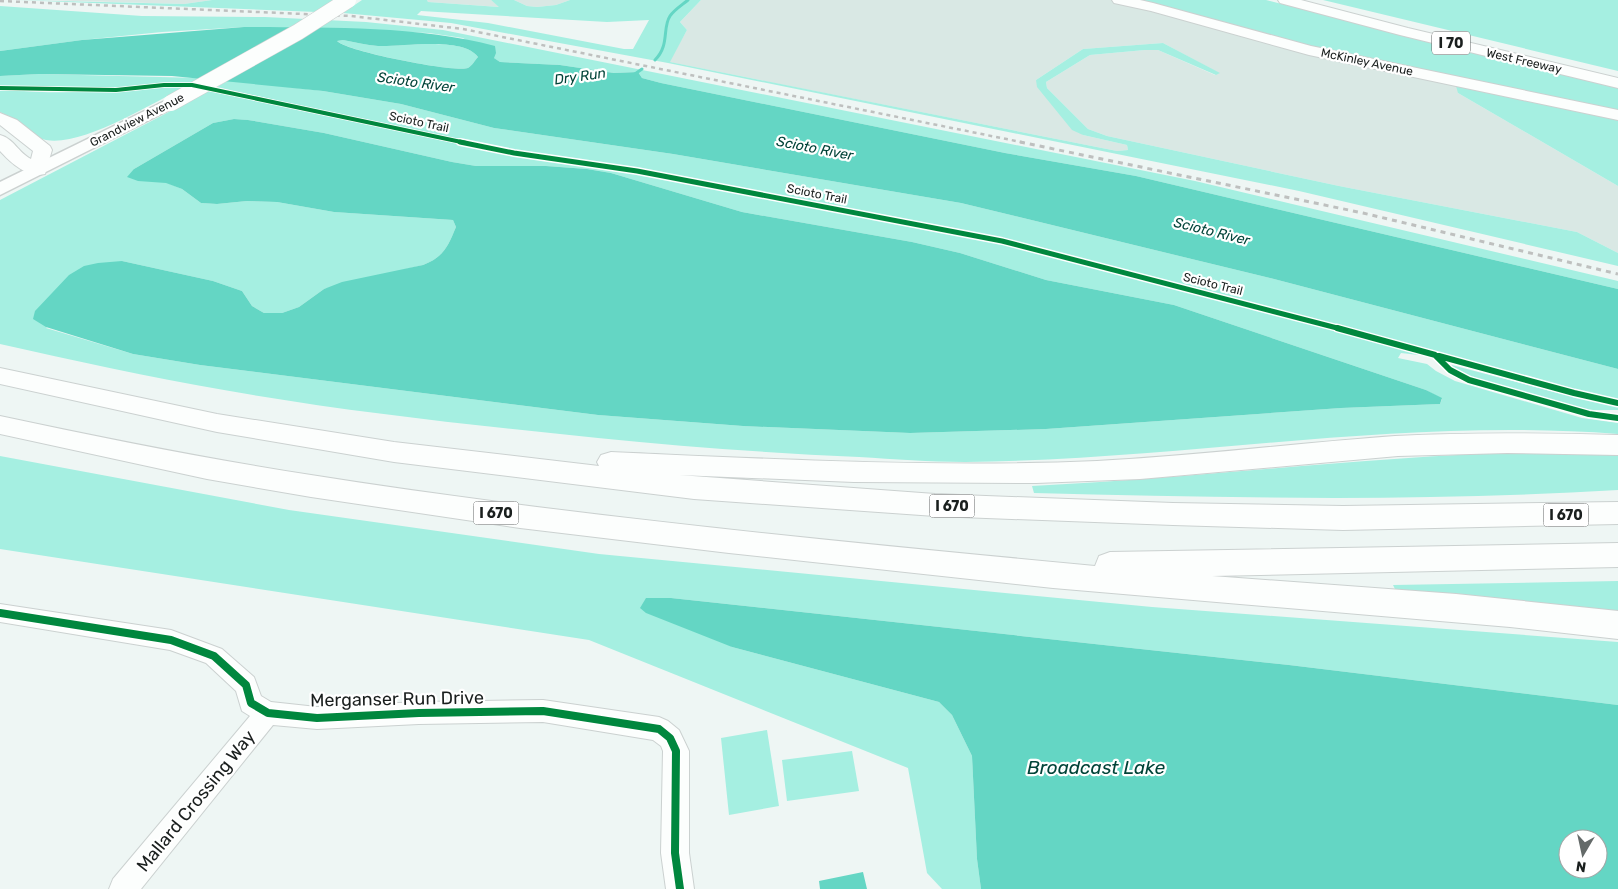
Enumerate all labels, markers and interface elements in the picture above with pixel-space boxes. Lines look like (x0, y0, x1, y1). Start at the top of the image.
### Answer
road number: I 70 (1432, 32, 1470, 54)
street label: McKinley Avenue (1320, 45, 1415, 79)
street label: West Freeway (1485, 46, 1563, 77)
water label: Dry Run (553, 64, 607, 89)
water label: Scioto River (376, 69, 456, 96)
street label: Grandview Avenue (88, 90, 187, 150)
street label: Scioto Trail (388, 109, 450, 135)
water label: Scioto River (775, 133, 855, 164)
street label: Scioto Trail (786, 181, 848, 207)
water label: Scioto River (1172, 214, 1252, 249)
street label: Scioto Trail (1182, 270, 1244, 298)
road number: I 670 (930, 494, 974, 518)
road number: I 670 (474, 502, 518, 524)
road number: I 670 (1544, 504, 1588, 526)
street label: Merganser Run Drive (310, 686, 484, 712)
street label: Mallard Crossing Way (132, 726, 260, 876)
water label: Broadcast Lake (1027, 756, 1165, 779)
north arrow (1558, 829, 1608, 879)
text: N (1575, 857, 1587, 876)

